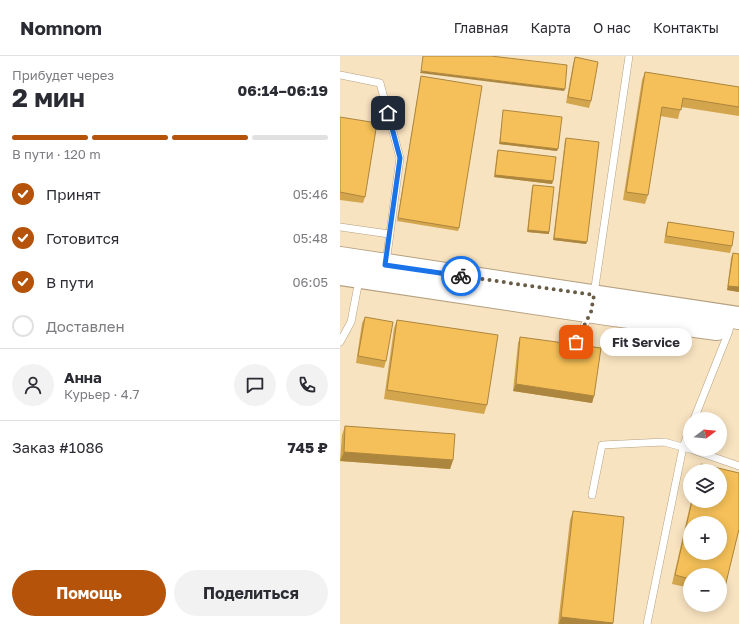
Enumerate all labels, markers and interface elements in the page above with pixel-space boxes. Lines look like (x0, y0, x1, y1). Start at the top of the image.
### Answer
text: Nomnom (20, 16, 102, 39)
text: Главная (454, 19, 508, 36)
text: Карта (530, 19, 571, 36)
text: О нас (593, 19, 631, 36)
text: Контакты (653, 19, 719, 36)
text: Прибудет через (12, 67, 114, 83)
text: 06:14–06:19 (238, 81, 328, 99)
text: 2 мин (12, 82, 85, 113)
pin (371, 96, 405, 130)
icon: home (377, 102, 399, 124)
text: В пути · 120 m (12, 146, 101, 162)
icon: check (12, 183, 34, 205)
text: Принят (46, 185, 101, 203)
text: 05:46 (293, 186, 328, 202)
icon: check (12, 227, 34, 249)
text: Готовится (46, 229, 119, 247)
text: 05:48 (293, 230, 328, 246)
courier (441, 256, 481, 296)
icon: bike (450, 265, 472, 287)
icon: check (12, 271, 34, 293)
text: В пути (46, 273, 94, 291)
text: 06:05 (293, 274, 328, 290)
text: Доставлен (46, 317, 125, 335)
pin (559, 325, 593, 359)
callout: Fit Service (600, 328, 692, 356)
icon: bag (565, 331, 587, 353)
text: Fit Service (612, 334, 680, 350)
button: person (12, 364, 54, 406)
button: chat (234, 364, 276, 406)
button: phone (286, 364, 328, 406)
text: Анна (64, 368, 102, 386)
text: Курьер · 4.7 (64, 386, 139, 402)
north arrow (683, 412, 727, 456)
map controls (683, 412, 727, 612)
text: Заказ #1086 (12, 438, 104, 456)
text: 745 ₽ (287, 438, 328, 456)
button: layers (683, 464, 727, 508)
button: + (683, 516, 727, 560)
button: − (683, 568, 727, 612)
button: Помощь (12, 570, 166, 616)
button: Поделиться (174, 570, 328, 616)

